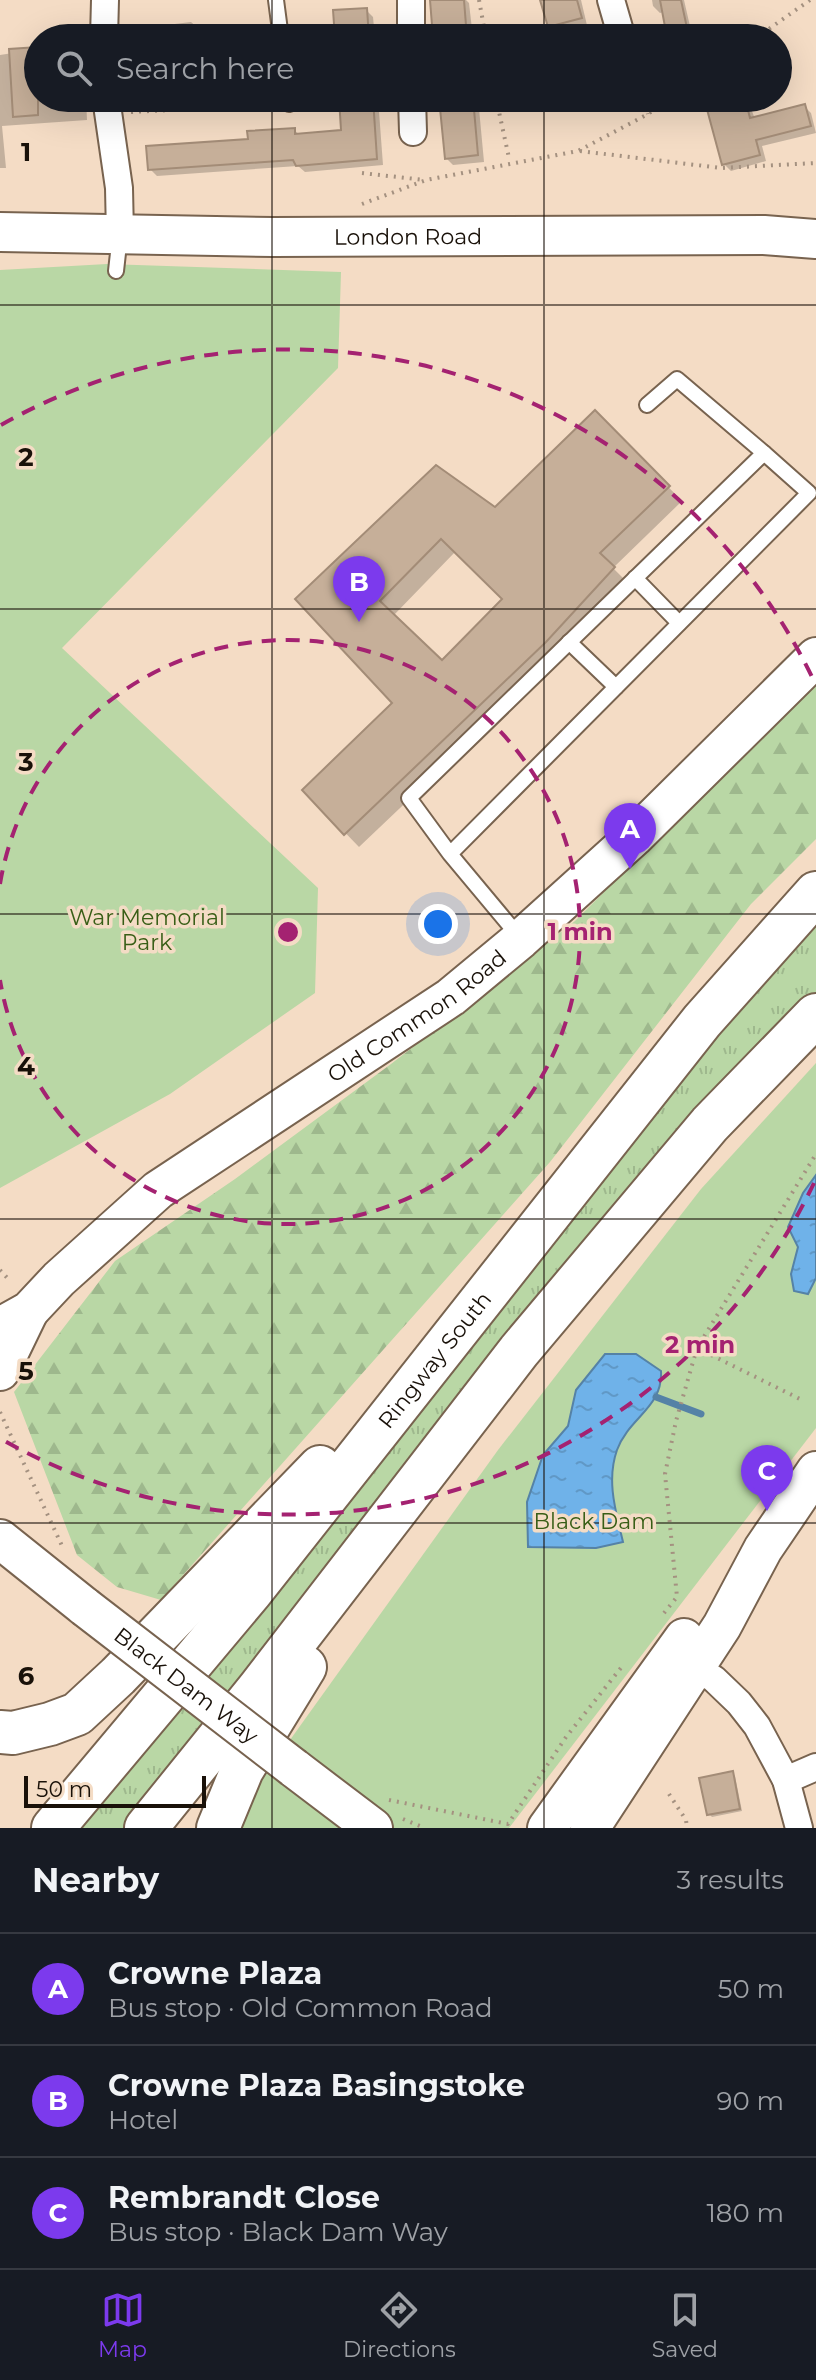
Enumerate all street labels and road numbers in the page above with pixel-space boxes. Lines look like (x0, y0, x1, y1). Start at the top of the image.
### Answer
street label: London Road (334, 223, 482, 250)
street label: Old Common Road (322, 944, 511, 1088)
street label: Ringway South (372, 1286, 497, 1434)
street label: Black Dam Way (109, 1621, 264, 1749)

